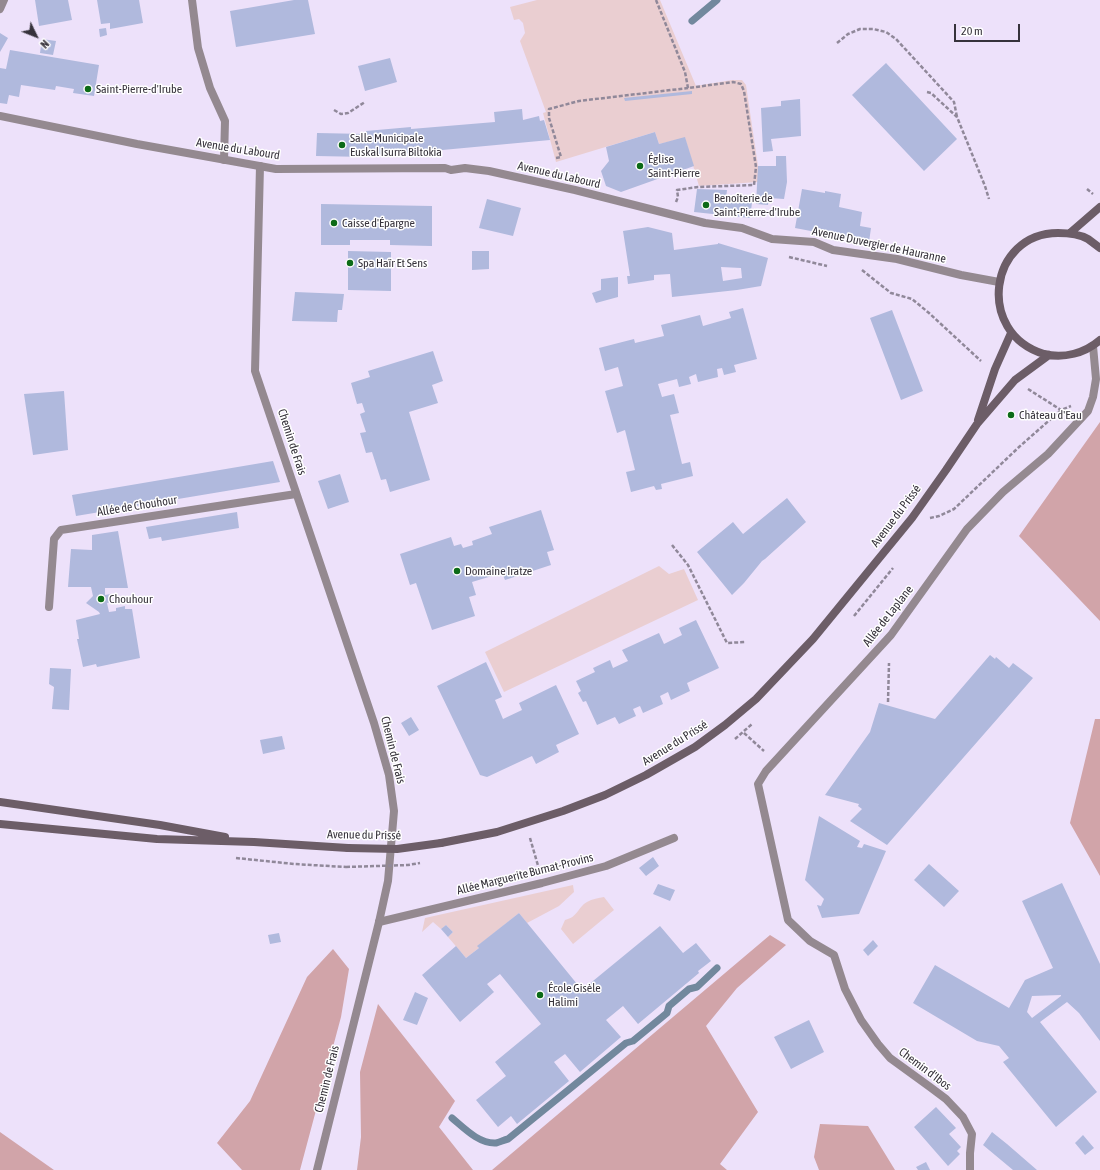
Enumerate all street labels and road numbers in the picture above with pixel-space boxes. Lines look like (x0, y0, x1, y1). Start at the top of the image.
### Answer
street label: Avenue du Labourd (195, 135, 281, 163)
street label: Avenue du Labourd (516, 158, 602, 192)
street label: Avenue Duvergier de Hauranne (811, 224, 947, 266)
street label: Chemin de Frais (275, 407, 309, 477)
street label: Avenue du Prissé (868, 482, 924, 550)
street label: Allée de Chouhour (96, 493, 178, 519)
street label: Allée de Laplane (860, 583, 916, 649)
street label: Chemin de Frais (378, 715, 408, 785)
street label: Avenue du Prissé (640, 717, 710, 769)
street label: Avenue du Prissé (327, 827, 401, 843)
street label: Allée Marguerite Burnat-Provins (455, 850, 595, 898)
street label: Chemin de Frais (312, 1044, 342, 1114)
street label: Chemin d'Ibos (896, 1045, 954, 1093)

